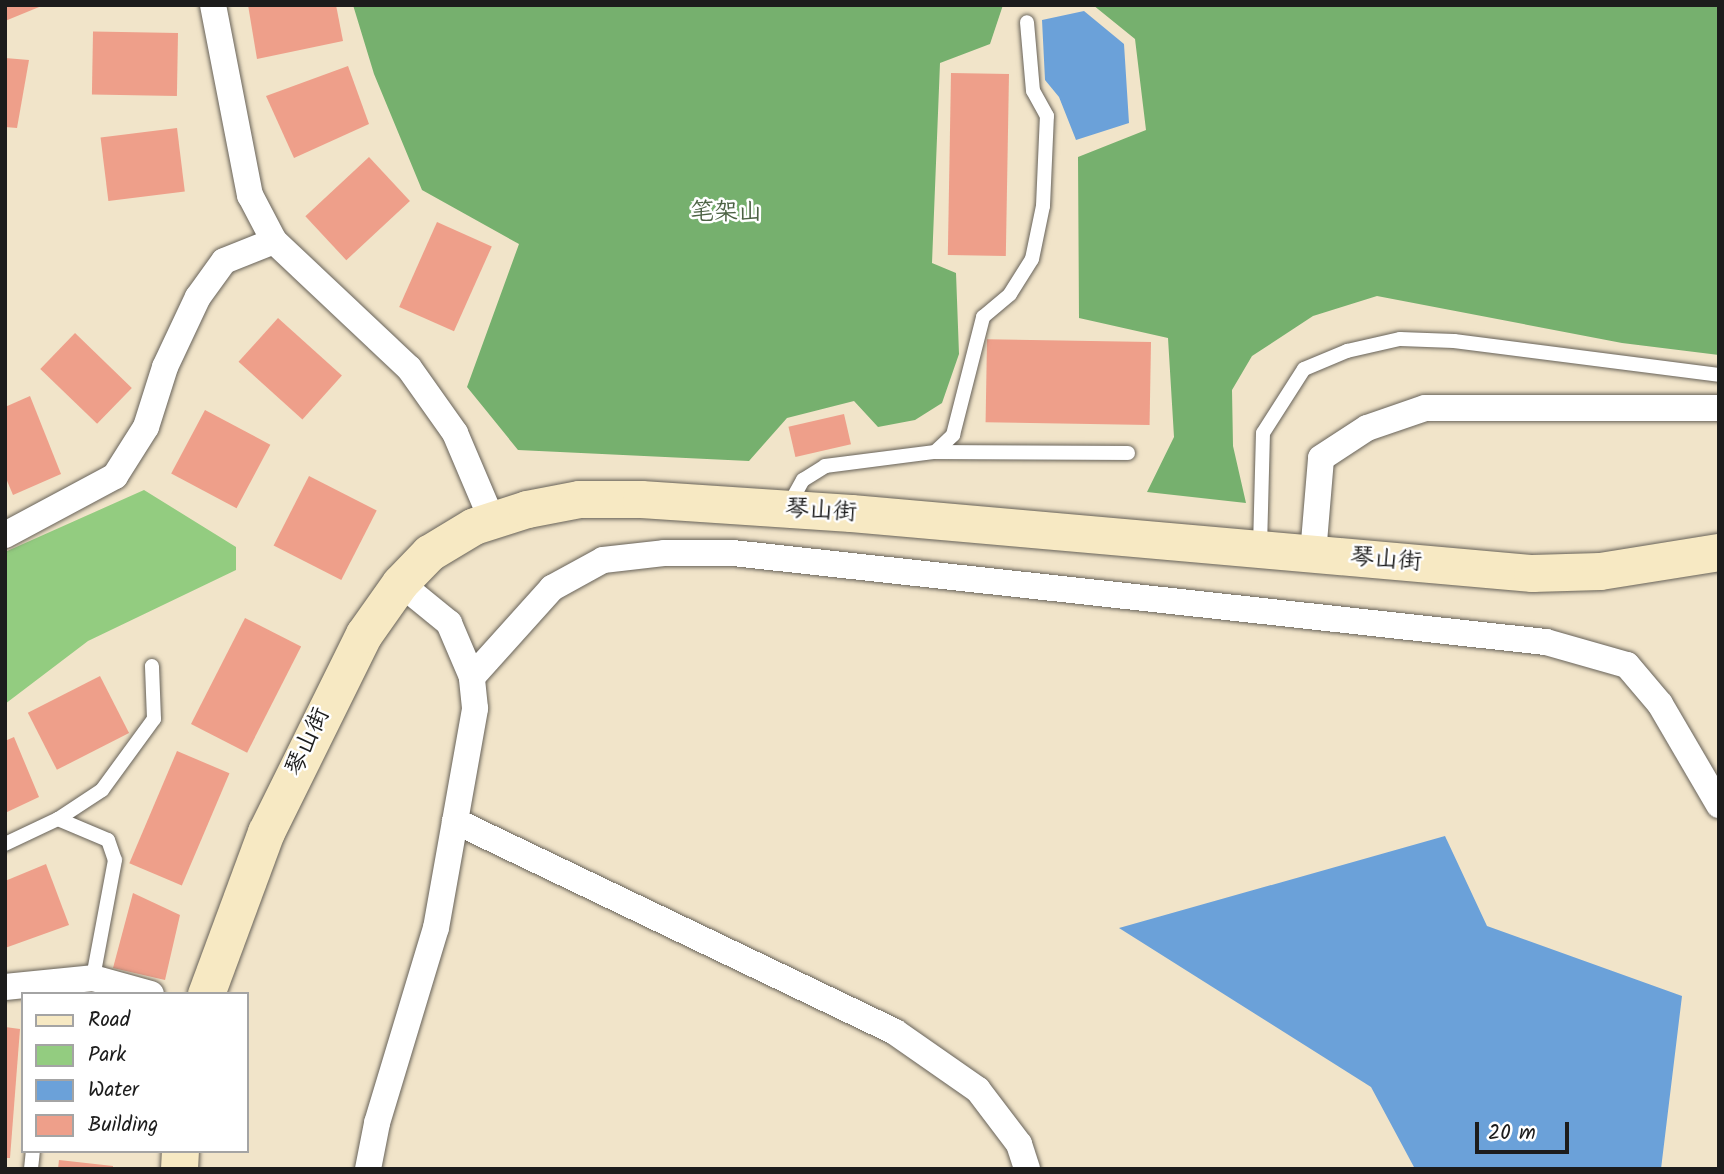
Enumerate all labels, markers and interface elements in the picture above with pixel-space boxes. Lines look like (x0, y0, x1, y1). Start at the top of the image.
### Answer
park label: 笔架山 (690, 199, 762, 227)
street label: 琴山街 (784, 494, 858, 528)
street label: 琴山街 (1349, 543, 1423, 577)
street label: 琴山街 (280, 703, 336, 781)
legend (21, 992, 248, 1153)
text: Road (88, 1004, 130, 1037)
text: Park (88, 1039, 126, 1072)
text: Water (88, 1074, 139, 1107)
scale bar (1479, 1108, 1574, 1152)
text: Building (88, 1109, 158, 1142)
text: 20 m (1488, 1117, 1536, 1150)

